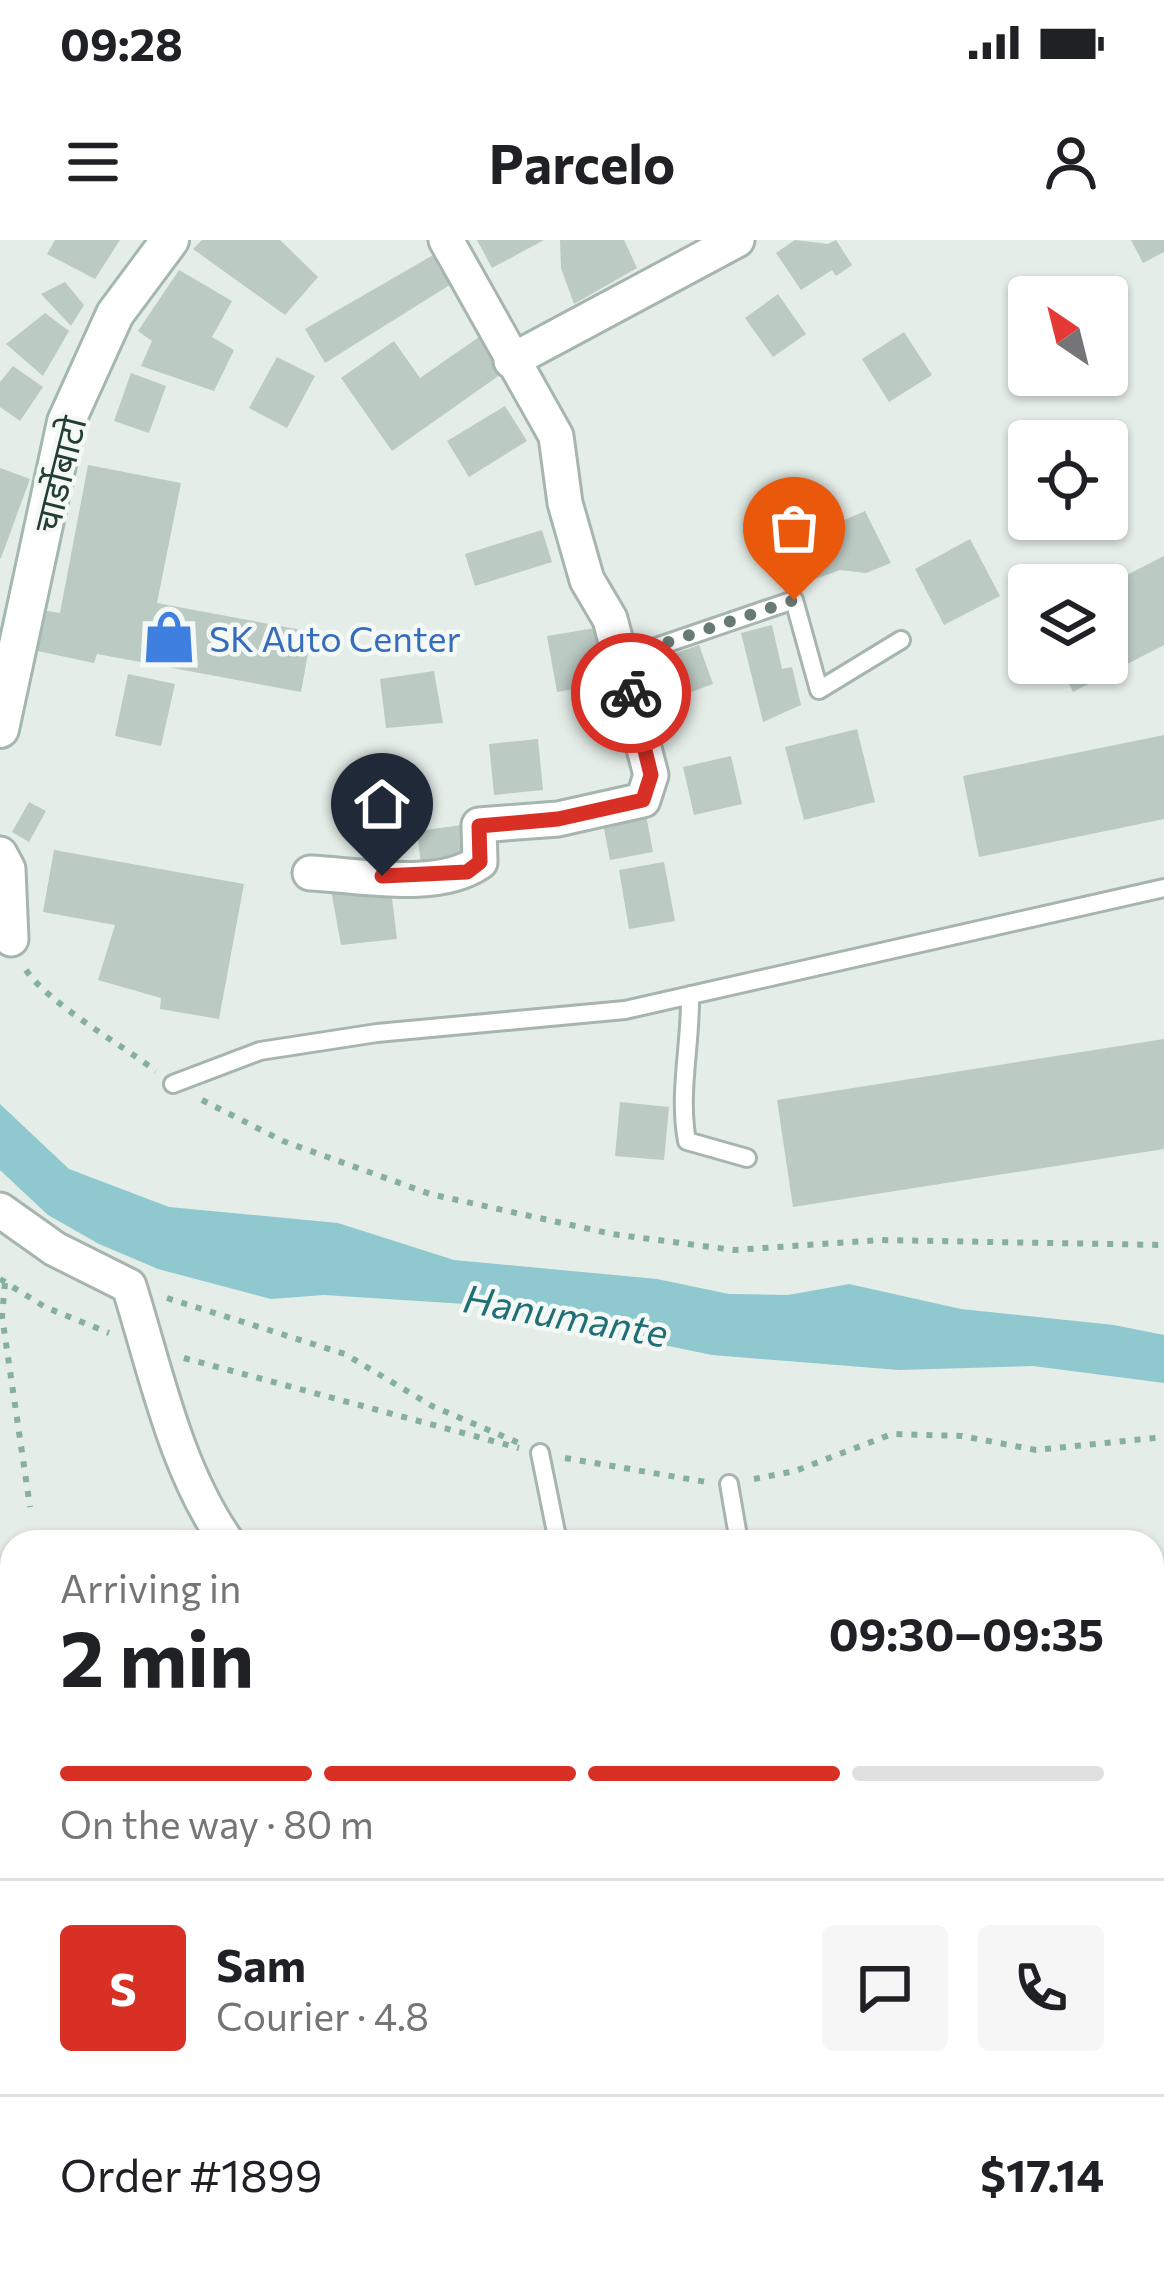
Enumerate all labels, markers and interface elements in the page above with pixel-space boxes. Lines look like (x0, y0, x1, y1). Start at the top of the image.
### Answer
text: 09:28 (60, 15, 183, 70)
icon: menu (60, 129, 126, 195)
text: Parcelo (489, 129, 675, 195)
icon: person (1038, 129, 1104, 195)
north arrow (1008, 276, 1128, 396)
map controls (1008, 276, 1128, 684)
street label: चार्डोबाटो (22, 411, 94, 537)
button: locate (1008, 420, 1128, 540)
pin (743, 477, 845, 600)
icon: bag (761, 495, 827, 561)
button: layers (1008, 564, 1128, 684)
shop icon: SK Auto Center (140, 608, 198, 666)
place label: SK Auto Center (209, 615, 461, 659)
courier (571, 633, 691, 753)
icon: bike (598, 660, 664, 726)
pin (331, 753, 433, 876)
icon: home (349, 771, 415, 837)
water label: Hanumante (460, 1272, 672, 1356)
text: Arriving in (60, 1563, 241, 1611)
text: 09:30–09:35 (829, 1605, 1104, 1660)
text: 2 min (60, 1608, 254, 1703)
text: On the way · 80 m (60, 1799, 374, 1847)
button: chat (822, 1925, 948, 2051)
button: phone (978, 1925, 1104, 2051)
text: Sam (216, 1936, 306, 1991)
text: S (109, 1960, 137, 2015)
text: Courier · 4.8 (216, 1991, 429, 2039)
text: Order #1899 (60, 2146, 322, 2201)
text: $17.14 (980, 2146, 1104, 2201)

